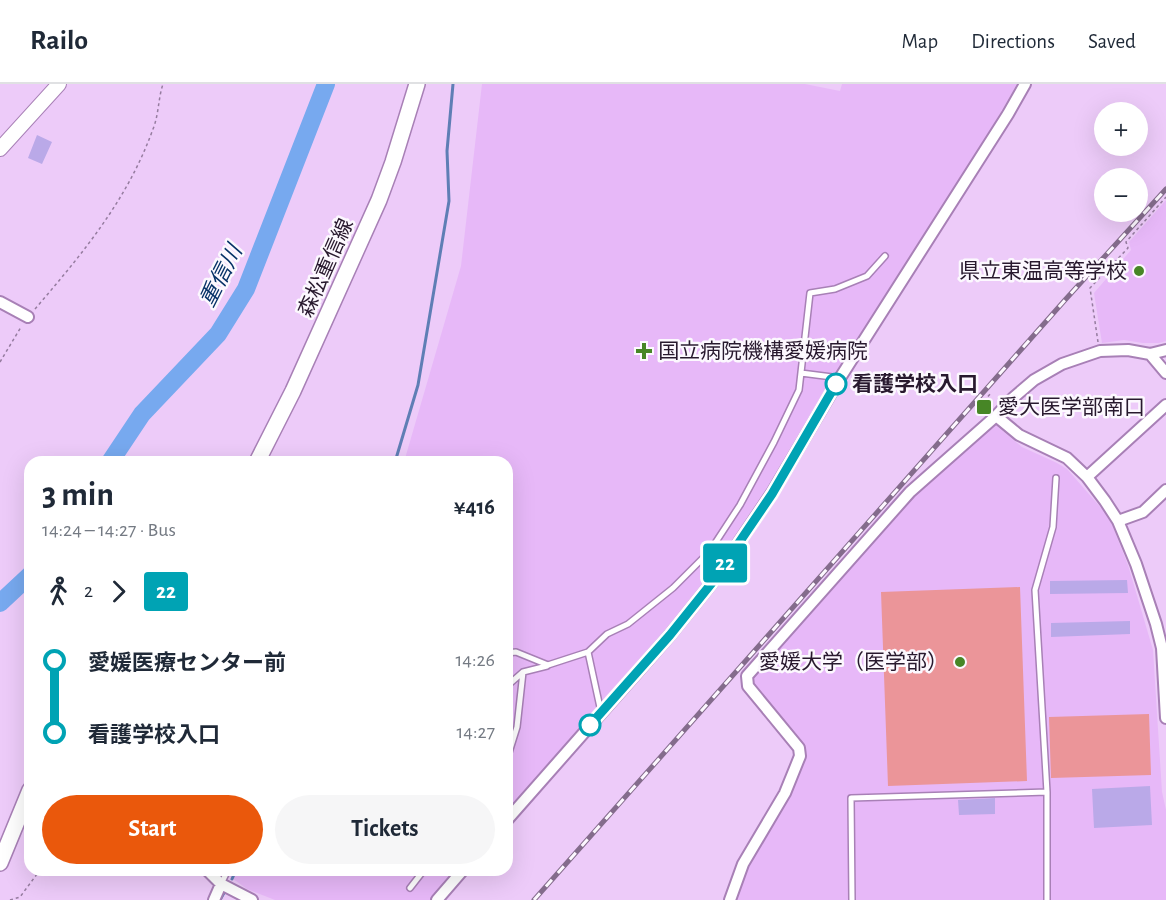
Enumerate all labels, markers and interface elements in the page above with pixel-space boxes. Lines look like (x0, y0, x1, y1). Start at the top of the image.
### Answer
text: Railo (30, 27, 88, 55)
text: Map (902, 31, 938, 52)
text: Directions (971, 31, 1055, 52)
text: Saved (1088, 31, 1136, 52)
map controls (1094, 102, 1148, 222)
button: + (1094, 102, 1148, 156)
button: − (1094, 168, 1148, 222)
street label: 森松重信線 (294, 215, 357, 320)
water label: 重信川 (195, 239, 247, 310)
place label: 県立東温高等学校 (959, 260, 1127, 282)
marker: 県立東温高等学校 (1132, 264, 1146, 278)
place label: 国立病院機構愛媛病院 (658, 340, 868, 362)
marker: 国立病院機構愛媛病院 (635, 342, 653, 360)
marker: 看護学校入口 (825, 373, 847, 395)
place label: 看護学校入口 (852, 373, 978, 395)
place label: 愛大医学部南口 (998, 396, 1145, 418)
marker: 愛大医学部南口 (975, 398, 993, 416)
text: 3 min (42, 479, 114, 512)
text: ¥416 (454, 496, 495, 518)
text: 14:24 – 14:27 · Bus (42, 520, 176, 540)
line badge: 22 (698, 544, 752, 582)
text: 22 (715, 553, 735, 574)
icon: walk (42, 575, 75, 608)
icon: forward (102, 575, 135, 608)
text: 2 (84, 581, 93, 601)
text: 22 (156, 581, 176, 602)
text: 14:26 (455, 650, 495, 670)
place label: 愛媛大学（医学部） (759, 651, 948, 673)
text: 愛媛医療センター前 (88, 652, 286, 674)
marker: 愛媛大学（医学部） (953, 655, 967, 669)
unlabelled marker (579, 714, 601, 736)
text: 14:27 (456, 722, 495, 742)
text: 看護学校入口 (88, 724, 220, 746)
button: Start (42, 795, 263, 864)
button: Tickets (275, 795, 495, 864)

